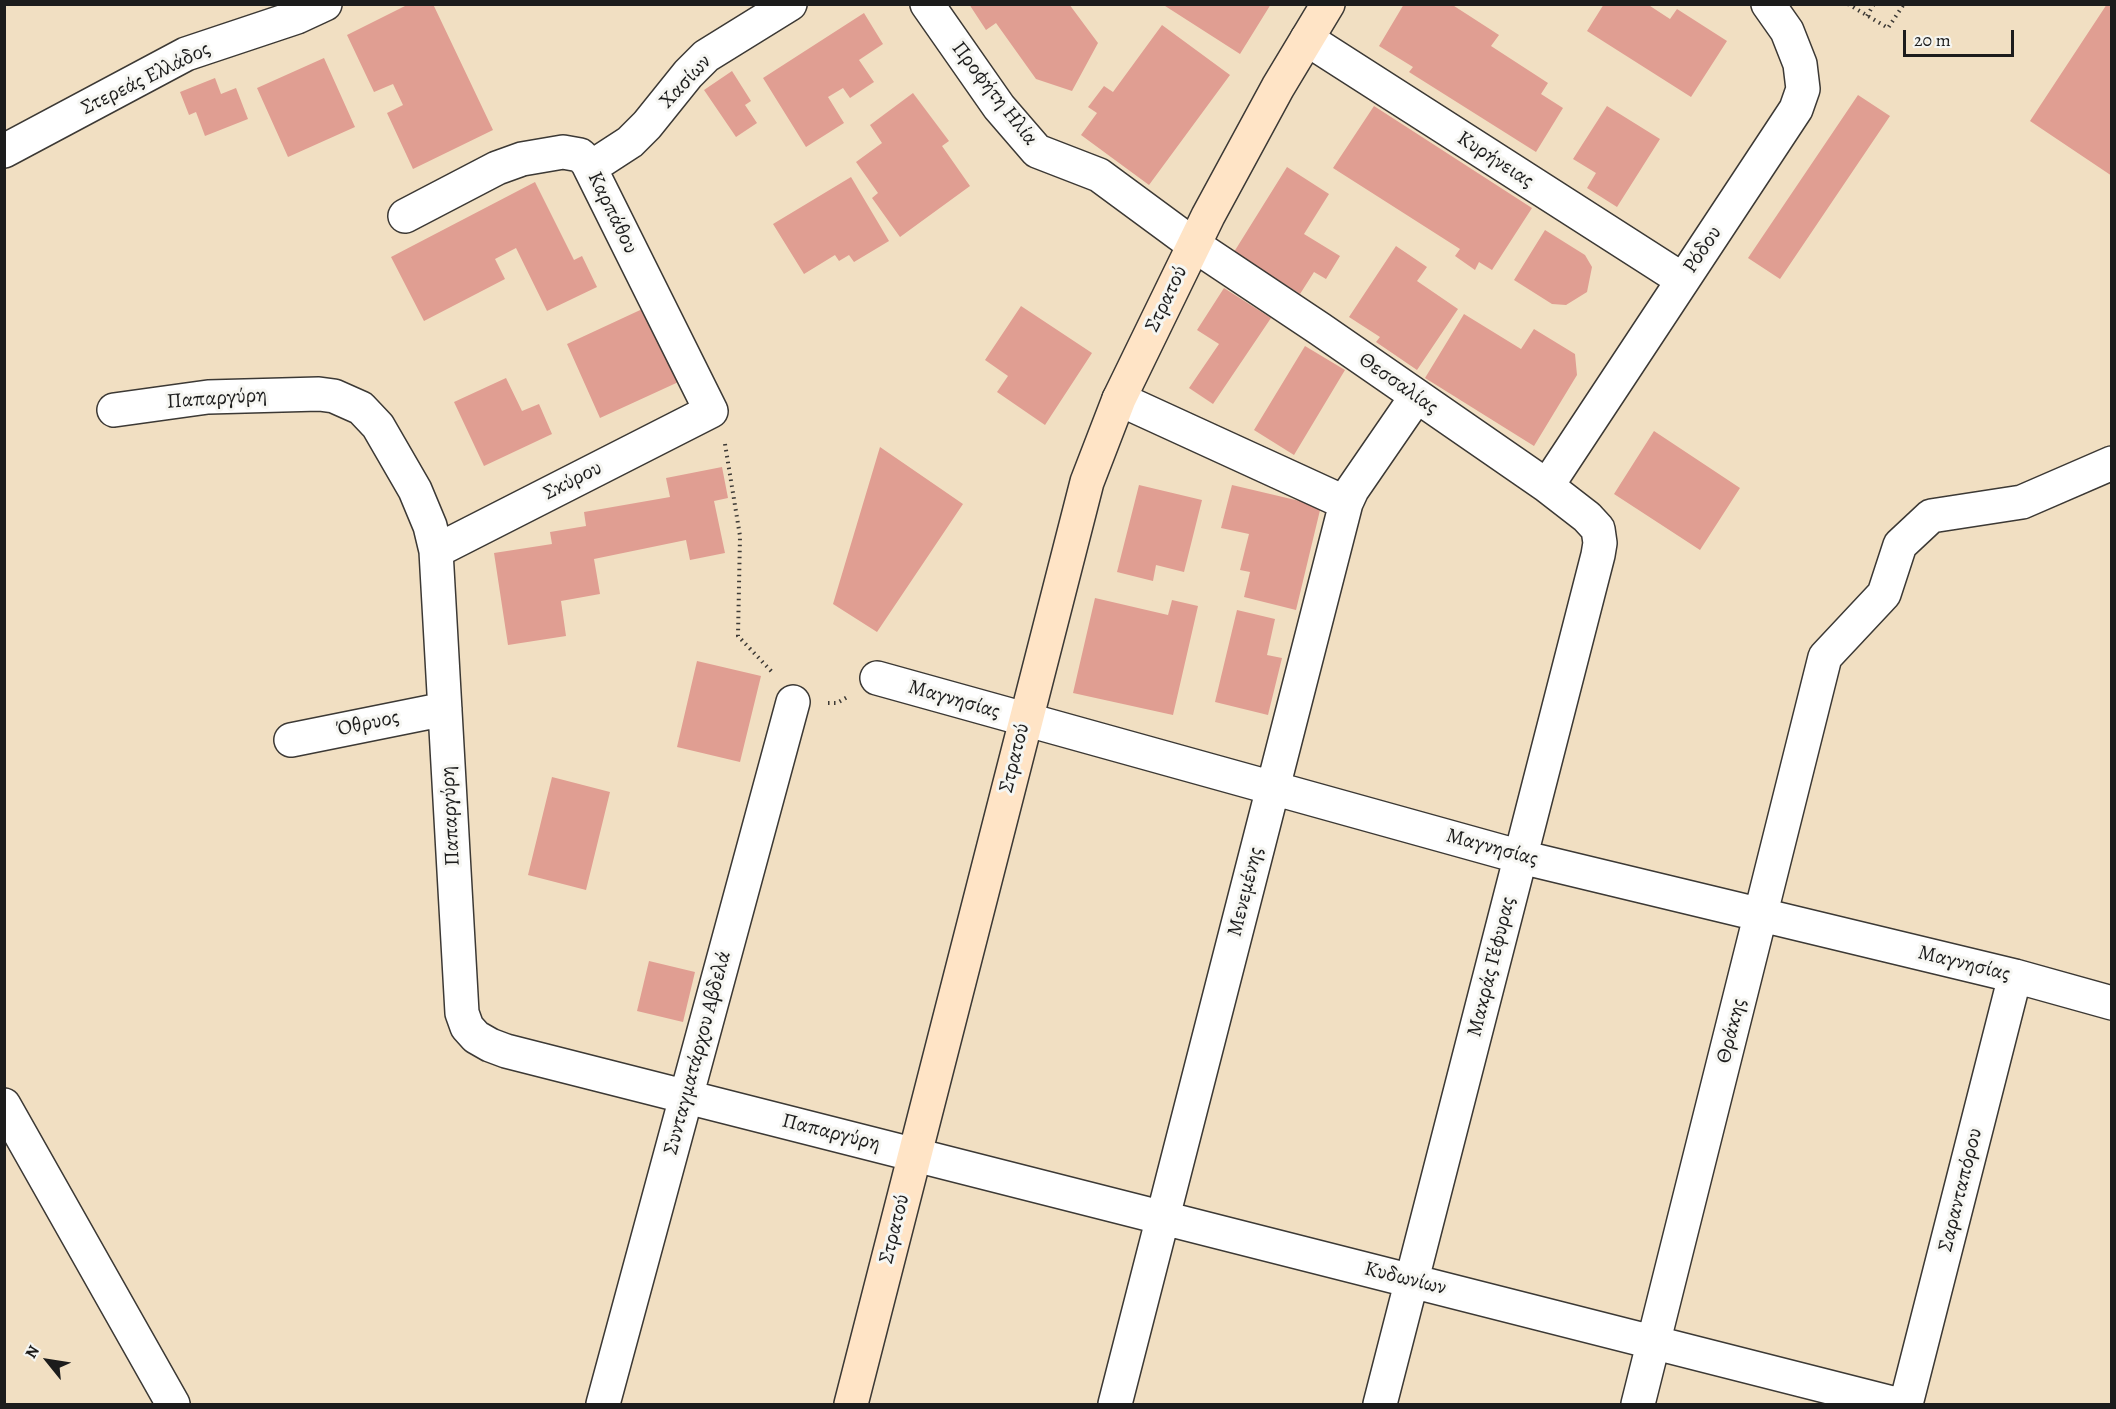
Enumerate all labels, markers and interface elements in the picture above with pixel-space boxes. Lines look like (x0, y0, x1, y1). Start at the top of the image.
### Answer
scale bar (1906, 18, 2017, 56)
text: 20 m (1914, 28, 1951, 52)
street label: Στερεάς Ελλάδος (77, 37, 215, 121)
street label: Προφήτη Ηλία (946, 37, 1042, 151)
street label: Χασίων (655, 50, 717, 114)
street label: Κυρήνειας (1452, 126, 1538, 194)
street label: Καρπάθου (581, 168, 643, 258)
street label: Ρόδου (1678, 222, 1728, 278)
street label: Στρατού (1140, 262, 1194, 336)
street label: Θεσσαλίας (1353, 348, 1443, 420)
street label: Παπαργύρη (166, 383, 268, 415)
street label: Σκύρου (540, 456, 606, 506)
street label: Μαγνησίας (905, 675, 1003, 725)
street label: Όθρυος (335, 705, 401, 743)
street label: Στρατού (994, 721, 1036, 795)
street label: Παπαργύρη (436, 765, 466, 867)
street label: Μαγνησίας (1443, 824, 1541, 872)
street label: Μενεμένης (1223, 845, 1269, 939)
street label: Μακράς Γέφυρας (1462, 894, 1522, 1040)
street label: Μαγνησίας (1915, 940, 2013, 988)
street label: Συνταγματάρχου Αβδελά (659, 949, 737, 1157)
street label: Θράκης (1712, 996, 1752, 1066)
street label: Παπαργύρη (779, 1109, 883, 1157)
street label: Σαρανταπόρου (1933, 1126, 1989, 1254)
street label: Στρατού (874, 1192, 916, 1266)
street label: Κυδωνίων (1361, 1257, 1449, 1301)
north arrow (18, 1331, 78, 1391)
text: N (20, 1341, 45, 1363)

